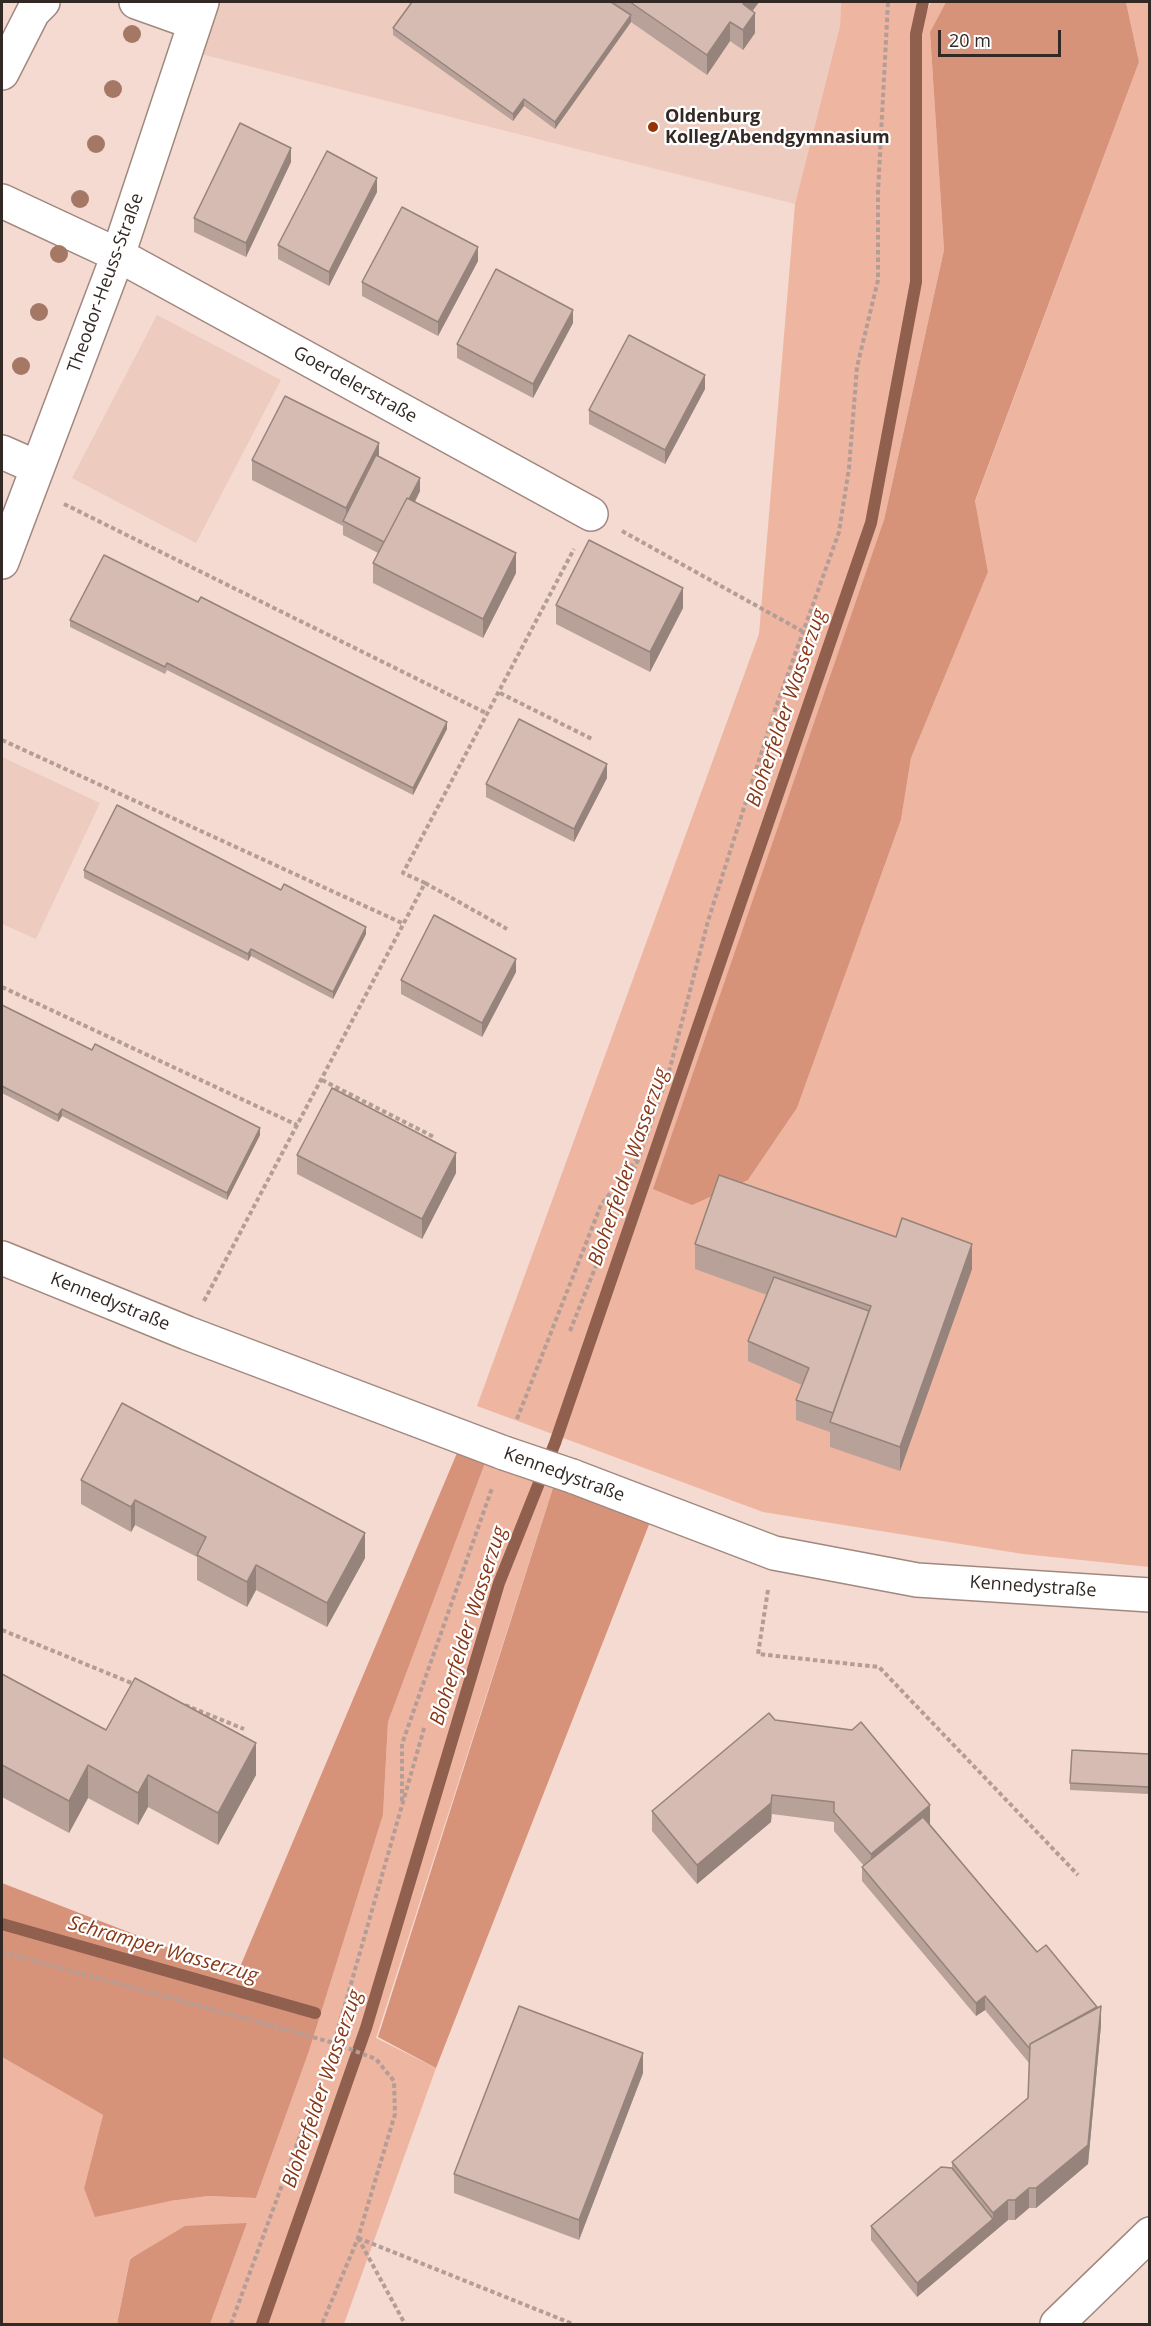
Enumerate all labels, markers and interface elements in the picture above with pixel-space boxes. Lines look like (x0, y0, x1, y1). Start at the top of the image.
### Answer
scale bar (941, 18, 1064, 56)
text: 20 m (949, 28, 991, 52)
place label: Oldenburg Kolleg/Abendgymnasium (665, 106, 890, 148)
marker: Oldenburg Kolleg/Abendgymnasium (646, 120, 660, 134)
street label: Theodor-Heuss-Straße (63, 190, 149, 376)
street label: Goerdelerstraße (289, 342, 421, 428)
water label: Bloherfelder Wasserzug (742, 606, 832, 810)
water label: Bloherfelder Wasserzug (584, 1065, 674, 1269)
street label: Kennedystraße (47, 1268, 173, 1336)
street label: Kennedystraße (501, 1443, 627, 1507)
water label: Bloherfelder Wasserzug (425, 1523, 513, 1729)
street label: Kennedystraße (969, 1572, 1097, 1602)
water label: Schramper Wasserzug (65, 1911, 261, 1989)
water label: Bloherfelder Wasserzug (278, 1987, 368, 2191)

